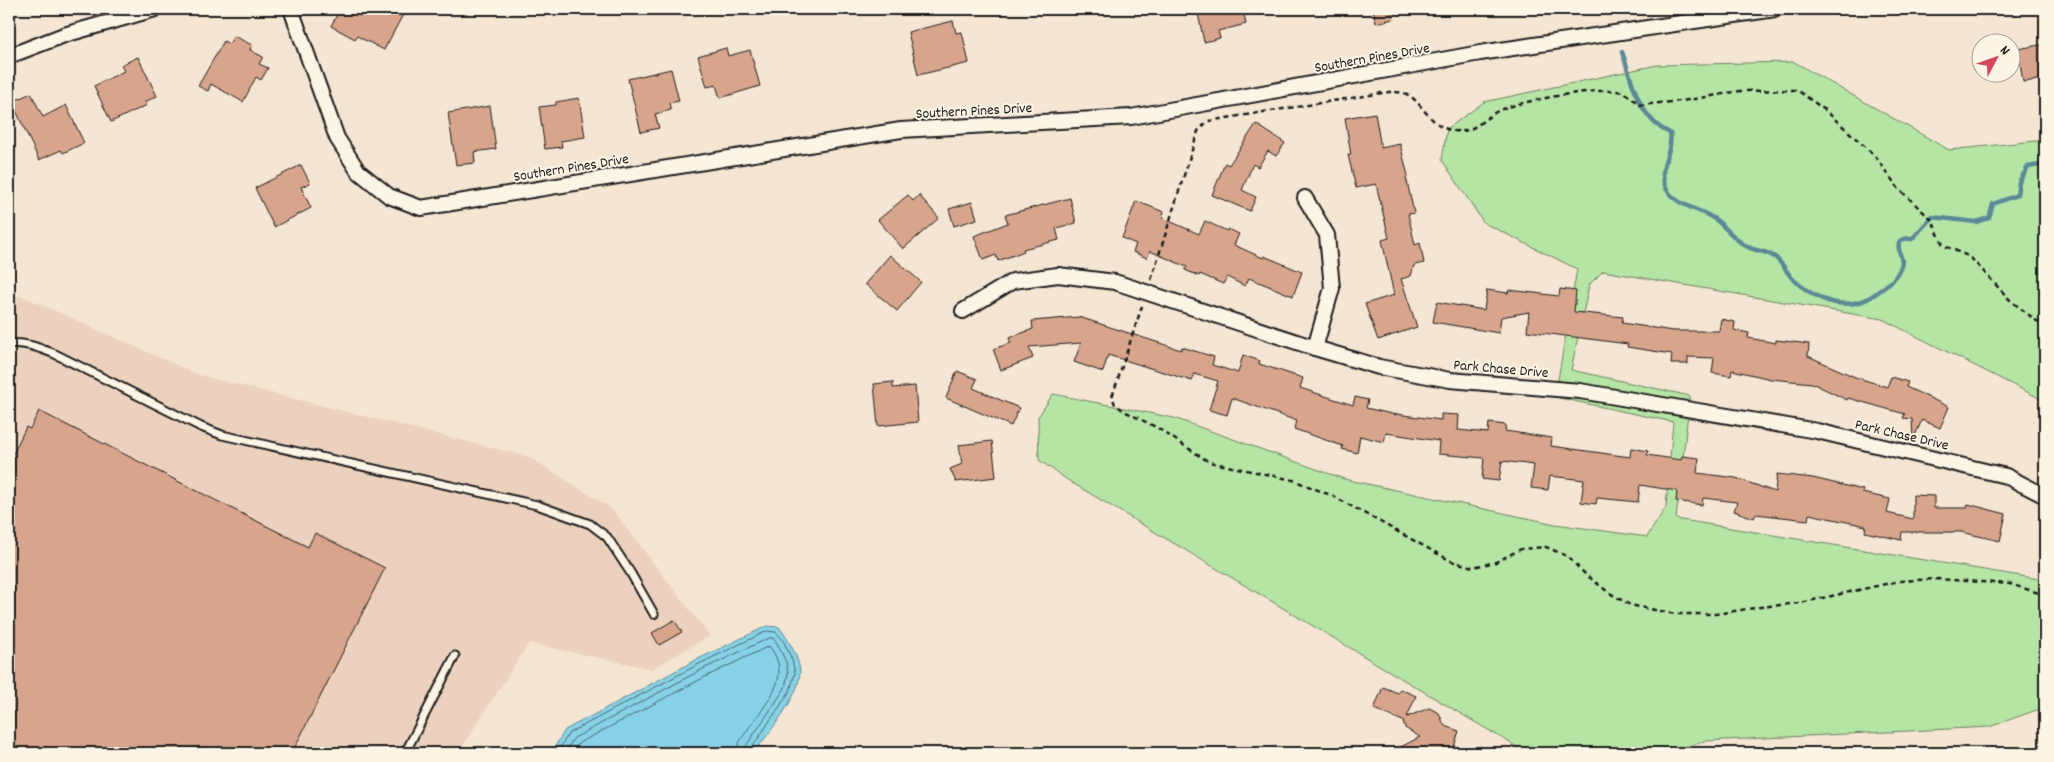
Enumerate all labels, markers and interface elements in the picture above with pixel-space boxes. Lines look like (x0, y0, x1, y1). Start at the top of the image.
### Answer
north arrow (1972, 32, 2022, 82)
street label: Southern Pines Drive (1313, 38, 1432, 80)
text: N (1994, 42, 2014, 60)
street label: Southern Pines Drive (915, 98, 1033, 126)
street label: Southern Pines Drive (512, 149, 631, 189)
street label: Park Chase Drive (1452, 355, 1550, 385)
street label: Park Chase Drive (1853, 414, 1951, 458)

